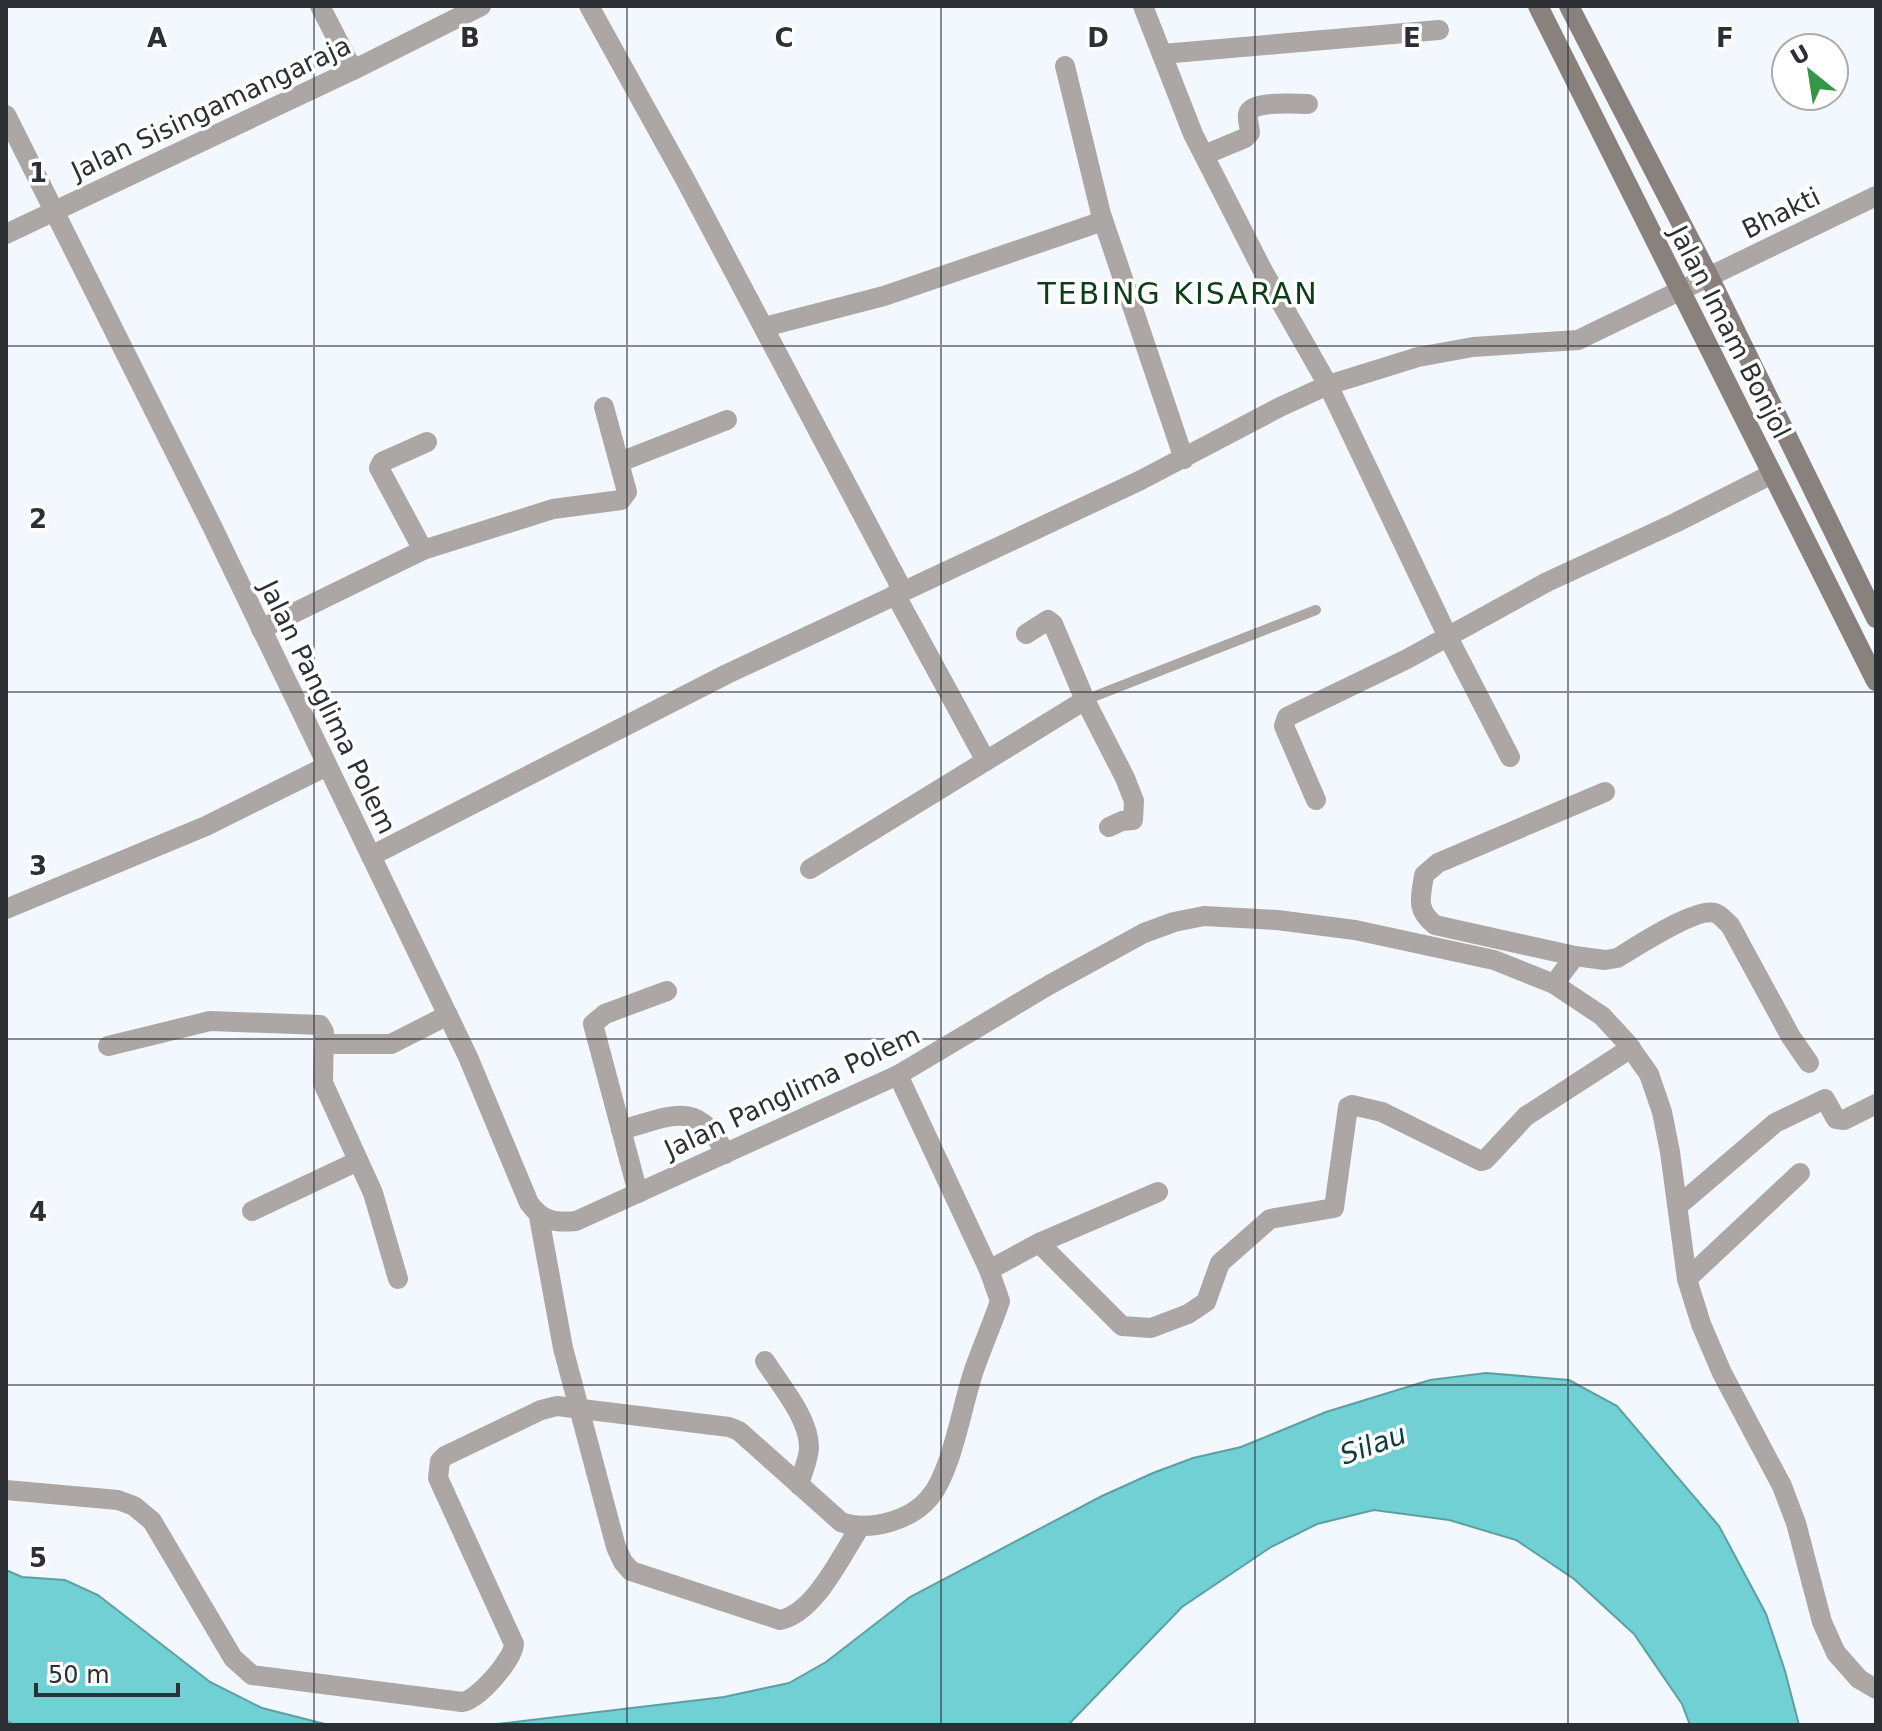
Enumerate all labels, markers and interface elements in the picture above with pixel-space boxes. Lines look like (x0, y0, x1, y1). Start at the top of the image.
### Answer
text: A (147, 23, 167, 53)
text: B (460, 23, 480, 53)
text: C (774, 23, 794, 53)
text: D (1087, 23, 1109, 53)
text: E (1403, 23, 1421, 53)
text: F (1716, 23, 1734, 53)
street label: Jalan Sisingamangaraja (65, 30, 355, 187)
north arrow (1770, 32, 1850, 112)
text: U (1786, 40, 1814, 70)
text: 1 (29, 158, 47, 188)
street label: Bhakti (1737, 181, 1825, 245)
street label: Jalan Imam Bonjol (1662, 219, 1797, 443)
district label: TEBING KISARAN (1036, 276, 1319, 311)
text: 2 (29, 504, 47, 534)
street label: Jalan Panglima Polem (253, 574, 402, 839)
text: 3 (29, 851, 47, 881)
street label: Jalan Panglima Polem (658, 1020, 924, 1165)
text: 4 (29, 1197, 47, 1227)
water label: Silau (1335, 1417, 1411, 1472)
text: 5 (29, 1543, 47, 1573)
scale bar (36, 1647, 178, 1697)
text: 50 m (48, 1661, 110, 1689)

